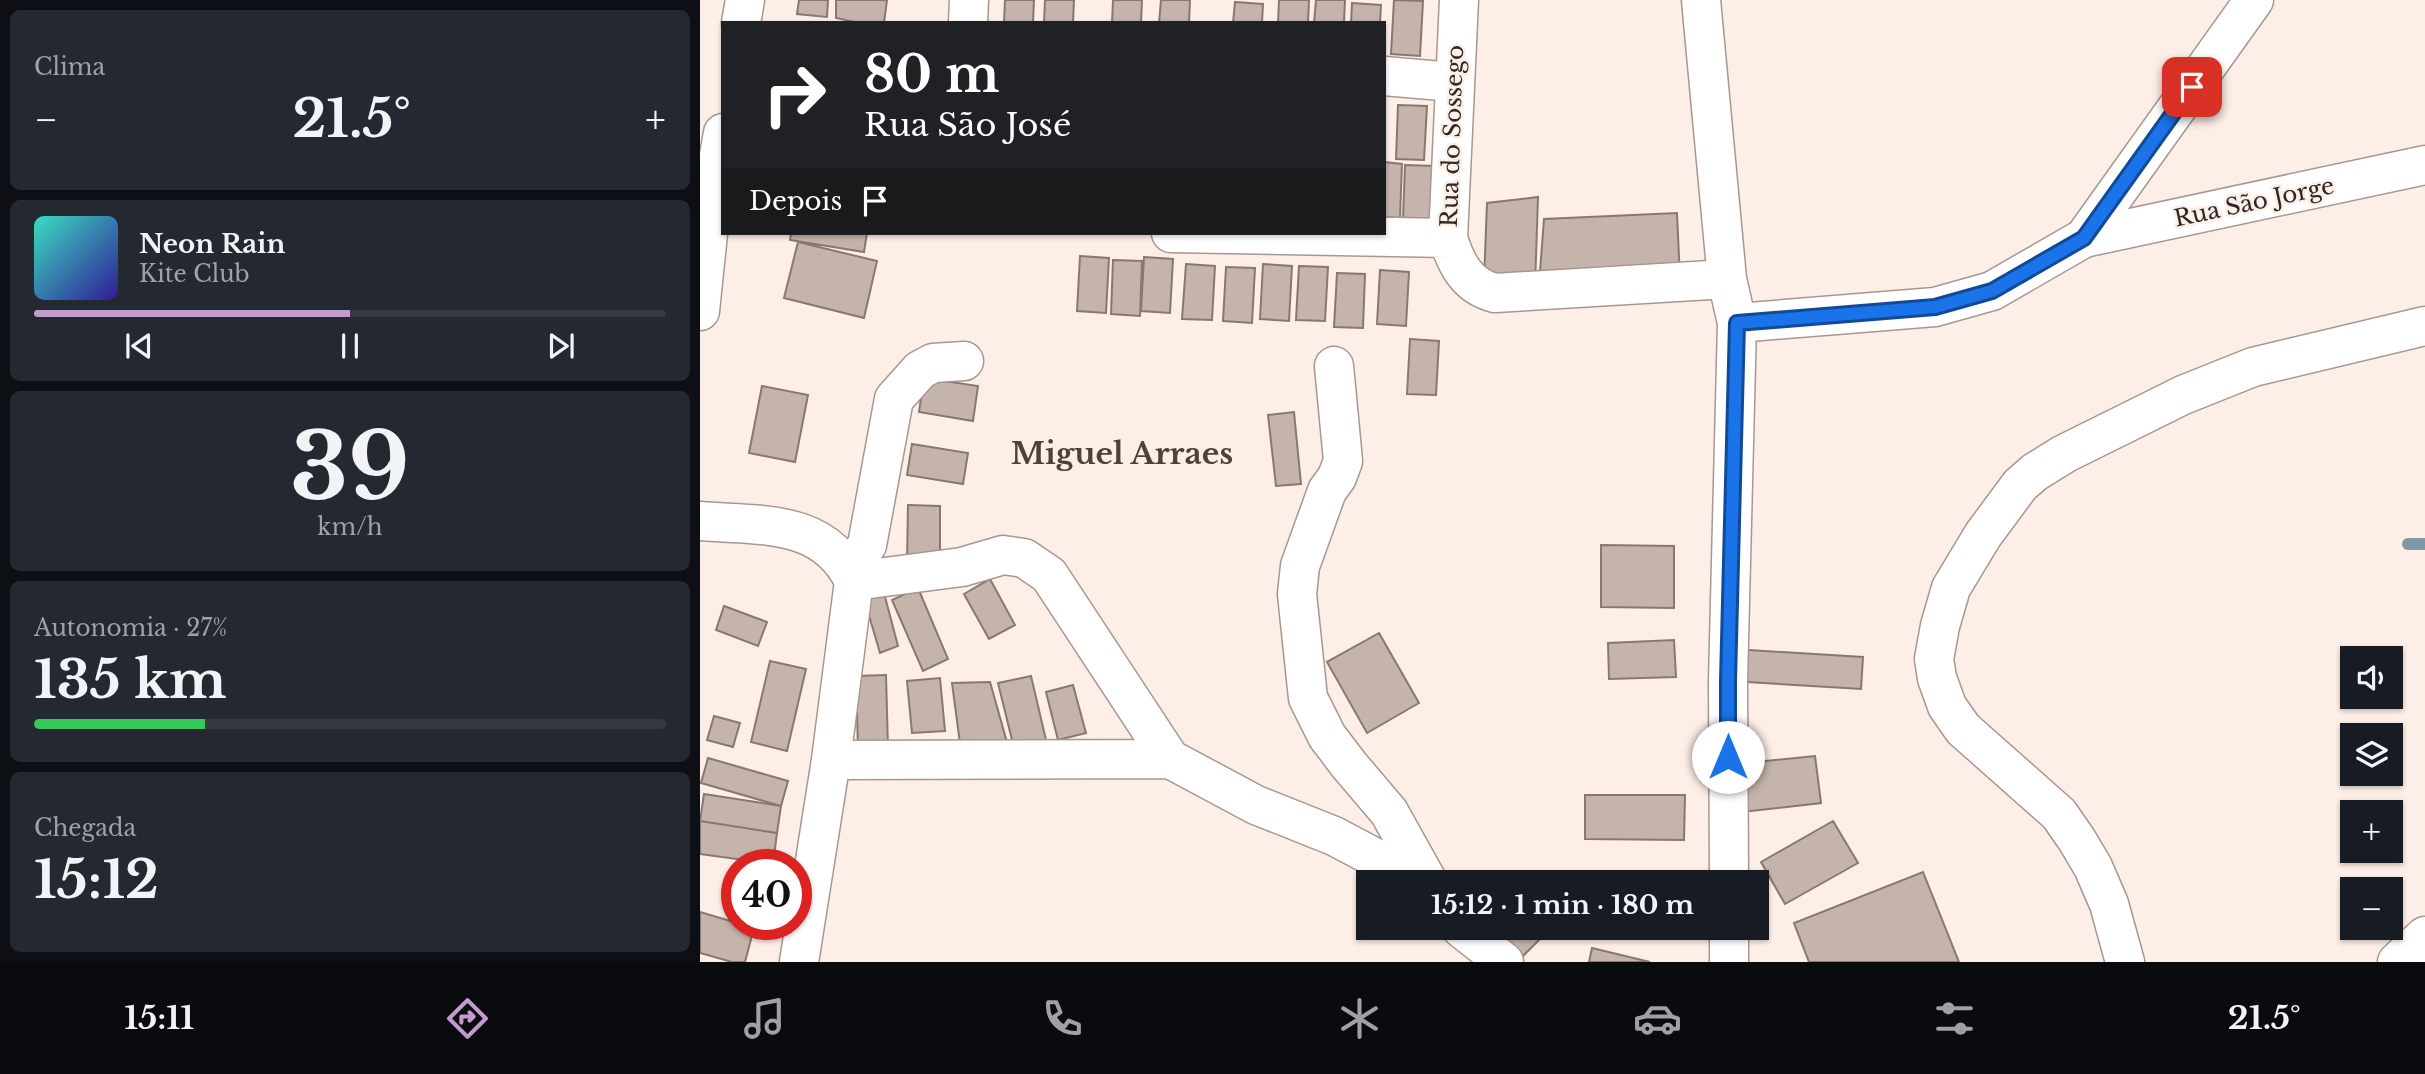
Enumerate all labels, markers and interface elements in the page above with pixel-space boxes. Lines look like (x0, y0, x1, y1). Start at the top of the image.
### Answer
text: 80 m (864, 44, 999, 105)
street label: Rua do Sossego (1435, 44, 1469, 228)
icon: right (749, 49, 840, 140)
text: Clima (34, 53, 105, 81)
pin (2162, 57, 2222, 117)
icon: arrive (2173, 68, 2211, 106)
text: 21.5° (292, 87, 411, 151)
text: − (34, 96, 58, 143)
text: + (645, 96, 666, 143)
text: Rua São José (864, 105, 1071, 145)
street label: Rua São Jorge (2171, 171, 2337, 233)
icon: arrive (856, 182, 894, 220)
text: Depois (749, 185, 842, 217)
text: Neon Rain (139, 228, 285, 260)
text: Kite Club (139, 260, 250, 288)
icon: previous (120, 327, 158, 365)
icon: pause (331, 327, 369, 365)
icon: next (542, 327, 580, 365)
text: 39 (290, 411, 410, 524)
district label: Miguel Arraes (1011, 435, 1233, 472)
text: km/h (317, 513, 383, 541)
text: Autonomia · 27% (34, 614, 227, 642)
map controls (2340, 646, 2403, 940)
button: sound (2340, 646, 2403, 709)
text: 135 km (34, 648, 227, 712)
position arrow (1691, 720, 1765, 794)
button: layers (2340, 723, 2403, 786)
button: + (2340, 800, 2403, 863)
text: Chegada (34, 814, 136, 842)
text: 15:12 (34, 848, 159, 912)
speed limit sign: 40 (721, 849, 812, 940)
button: − (2340, 877, 2403, 940)
text: 15:12 · 1 min · 180 m (1431, 889, 1694, 921)
icon: directions (443, 994, 492, 1043)
icon: music (740, 994, 789, 1043)
icon: phone (1038, 994, 1087, 1043)
icon: climate (1335, 994, 1384, 1043)
icon: car (1633, 994, 1682, 1043)
icon: filters (1930, 994, 1979, 1043)
text: 15:11 (124, 998, 194, 1038)
text: 21.5° (2228, 998, 2301, 1038)

